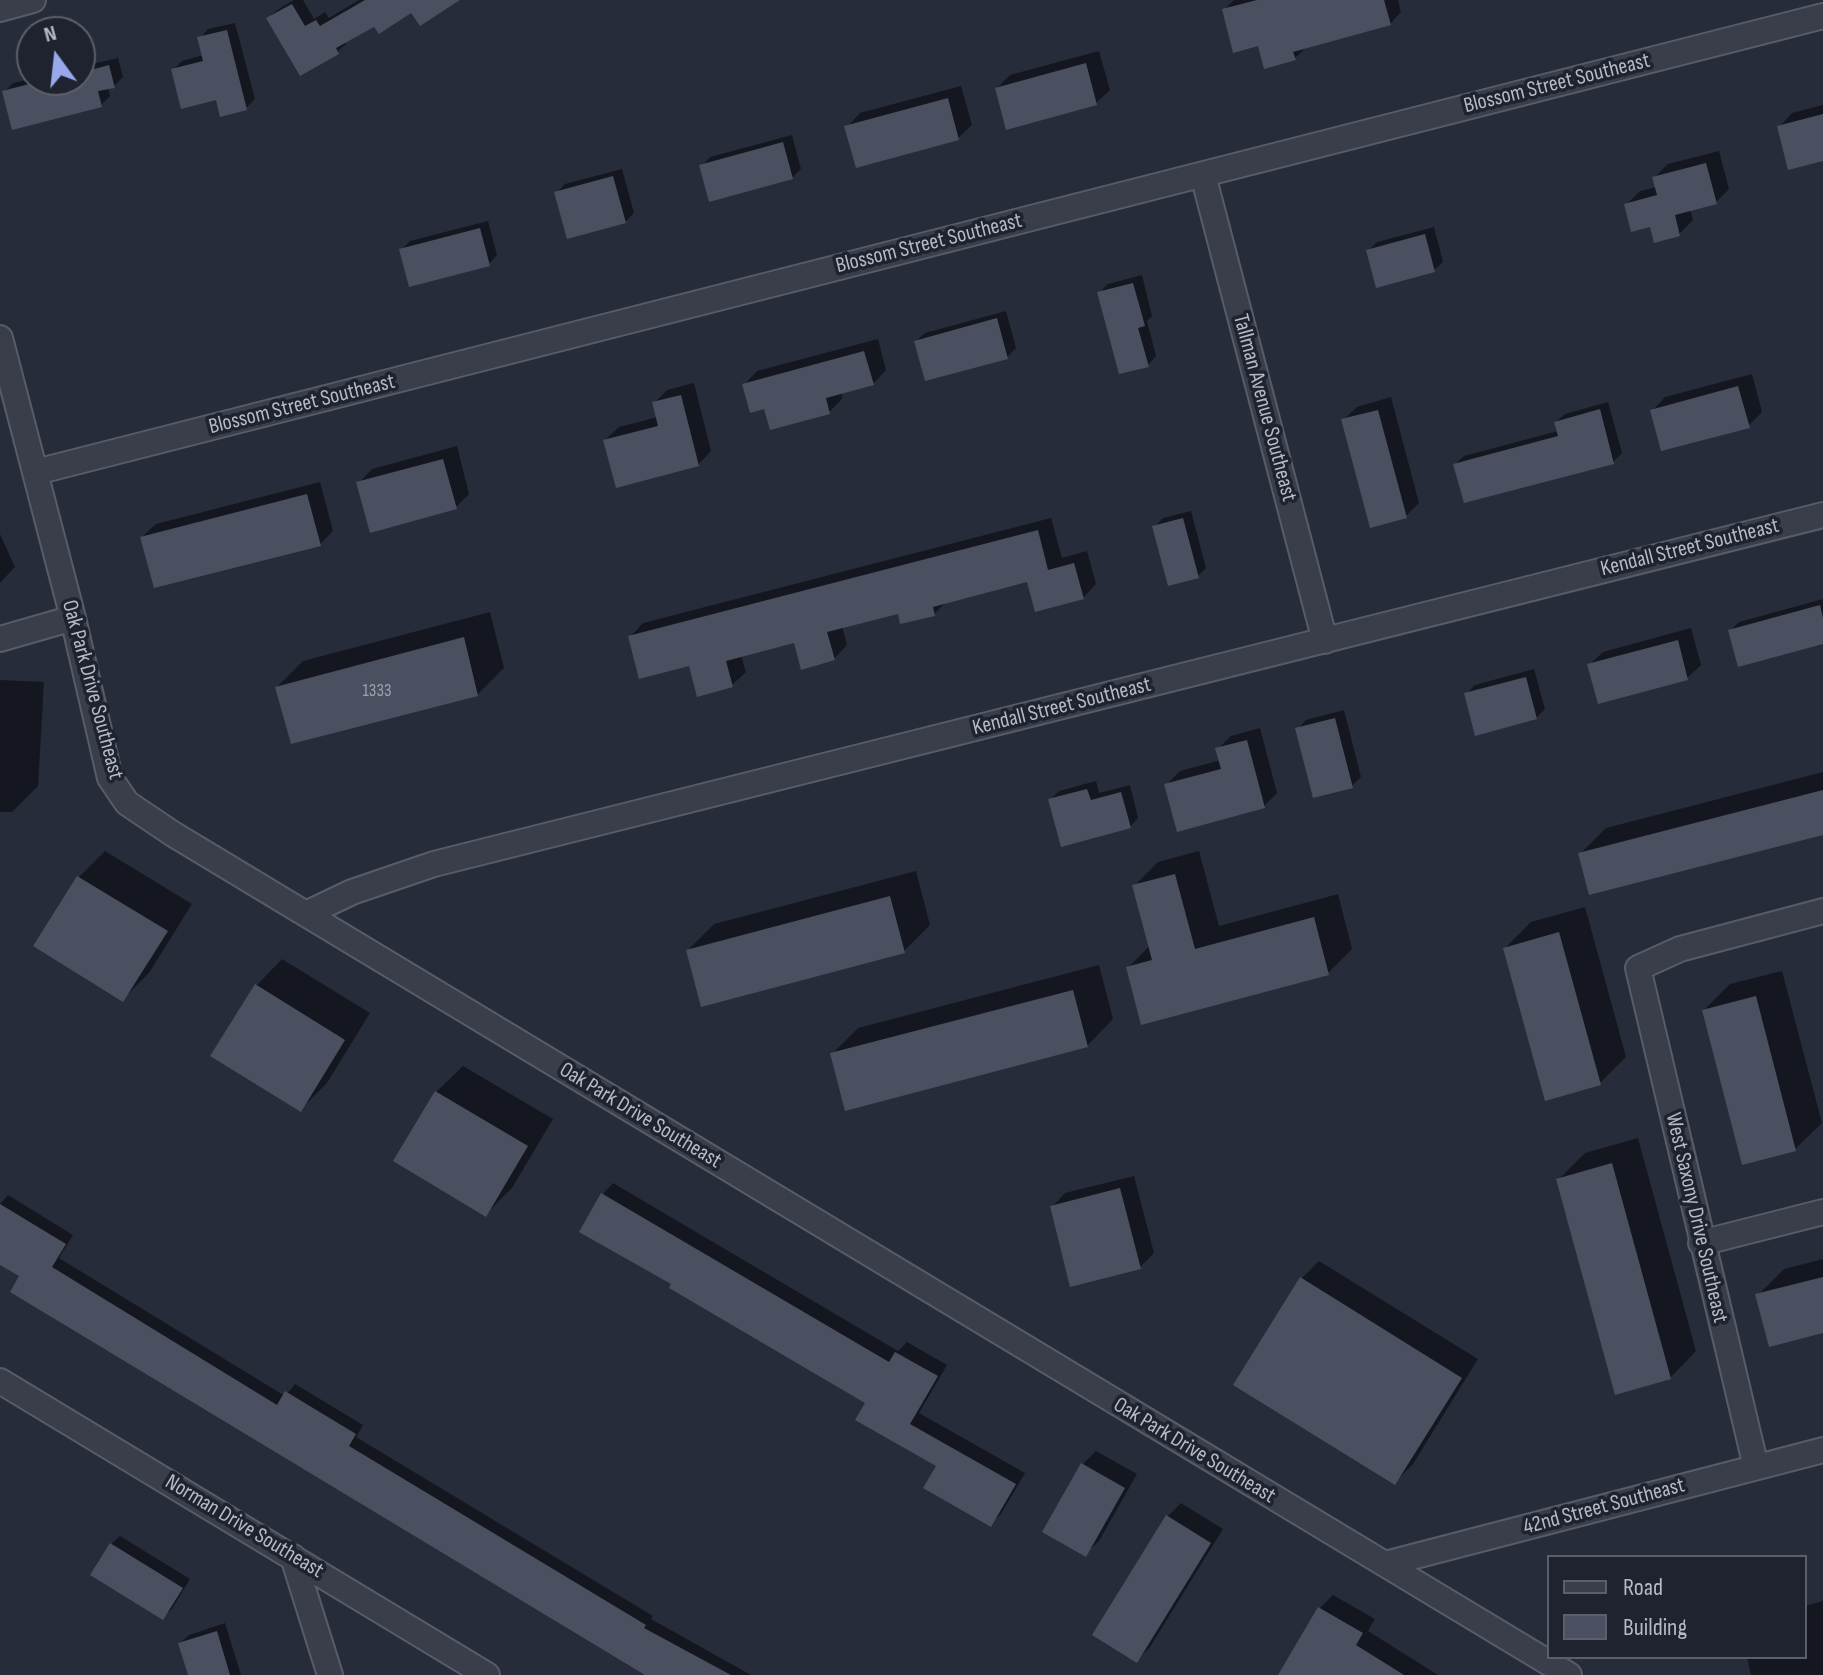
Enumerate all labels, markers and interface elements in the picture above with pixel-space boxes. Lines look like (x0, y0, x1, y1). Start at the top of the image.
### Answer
north arrow (16, 16, 96, 96)
text: N (41, 20, 59, 49)
street label: Blossom Street Southeast (1461, 48, 1653, 120)
street label: Blossom Street Southeast (833, 208, 1025, 280)
street label: Tallman Avenue Southeast (1226, 312, 1302, 504)
street label: Blossom Street Southeast (206, 369, 398, 441)
street label: Kendall Street Southeast (1598, 513, 1782, 583)
street label: Oak Park Drive Southeast (55, 598, 129, 782)
street label: Kendall Street Southeast (970, 672, 1154, 742)
house number: 1333 (363, 680, 391, 702)
street label: Oak Park Drive Southeast (554, 1057, 726, 1175)
street label: West Saxony Drive Southeast (1659, 1110, 1733, 1326)
street label: Oak Park Drive Southeast (1108, 1392, 1280, 1510)
street label: Norman Drive Southeast (160, 1469, 328, 1585)
street label: 42nd Street Southeast (1520, 1473, 1688, 1541)
legend (1547, 1555, 1807, 1659)
text: Road (1623, 1573, 1663, 1602)
text: Building (1623, 1613, 1687, 1642)

